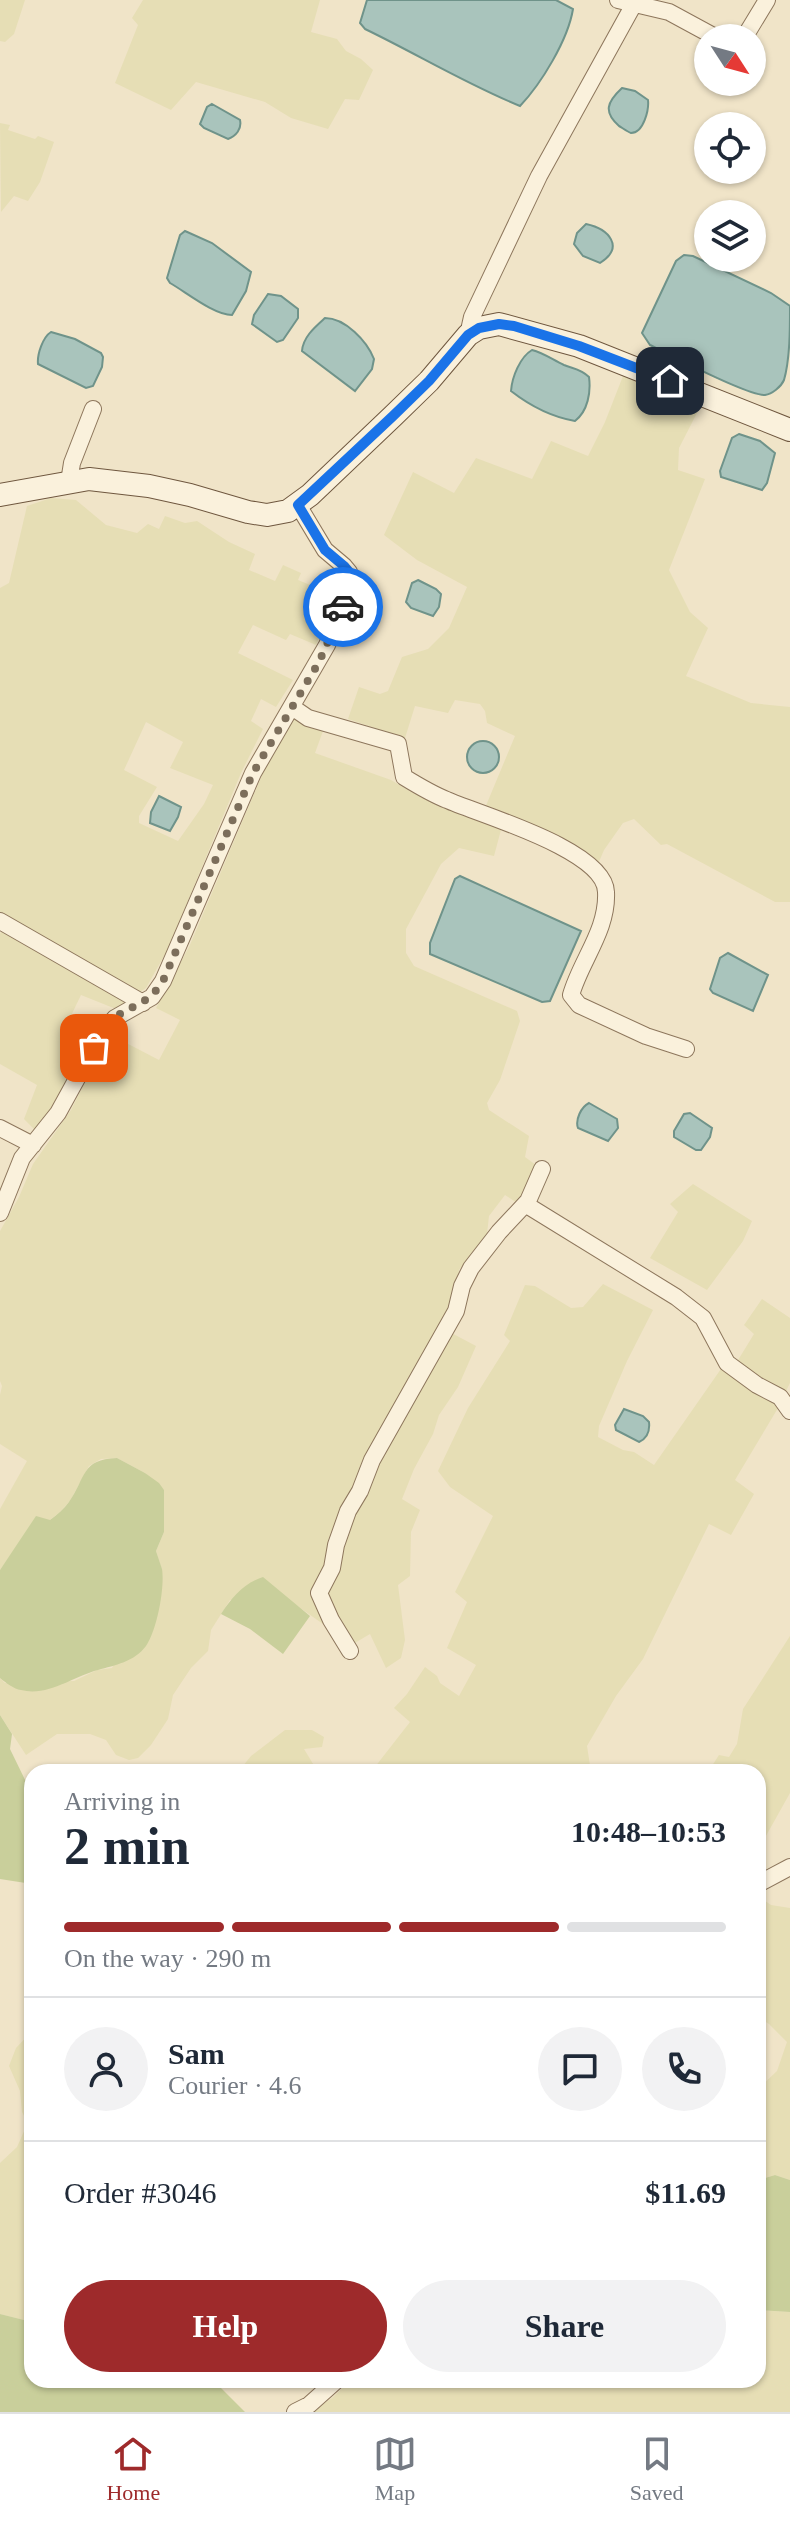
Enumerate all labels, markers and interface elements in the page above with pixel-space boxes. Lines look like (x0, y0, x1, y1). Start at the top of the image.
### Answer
north arrow (694, 24, 766, 96)
map controls (694, 24, 766, 272)
button: locate (694, 112, 766, 184)
button: layers (694, 200, 766, 272)
pin (636, 347, 704, 415)
icon: home (648, 359, 692, 403)
courier (303, 567, 383, 647)
icon: car (321, 585, 365, 629)
pin (60, 1014, 128, 1082)
icon: bag (72, 1026, 116, 1070)
text: Arriving in (64, 1787, 180, 1816)
text: 10:48–10:53 (571, 1815, 726, 1848)
text: 2 min (64, 1818, 190, 1875)
text: On the way · 290 m (64, 1944, 271, 1973)
button: person (64, 2027, 148, 2111)
button: chat (538, 2027, 622, 2111)
button: phone (642, 2027, 726, 2111)
text: Sam (168, 2037, 225, 2070)
text: Courier · 4.6 (168, 2071, 302, 2100)
text: Order #3046 (64, 2176, 216, 2209)
text: $11.69 (645, 2176, 726, 2209)
button: Help (64, 2280, 387, 2372)
button: Share (403, 2280, 726, 2372)
tab: Home (106, 2432, 160, 2506)
tab: Map (373, 2432, 417, 2506)
tab: Saved (630, 2432, 684, 2506)

